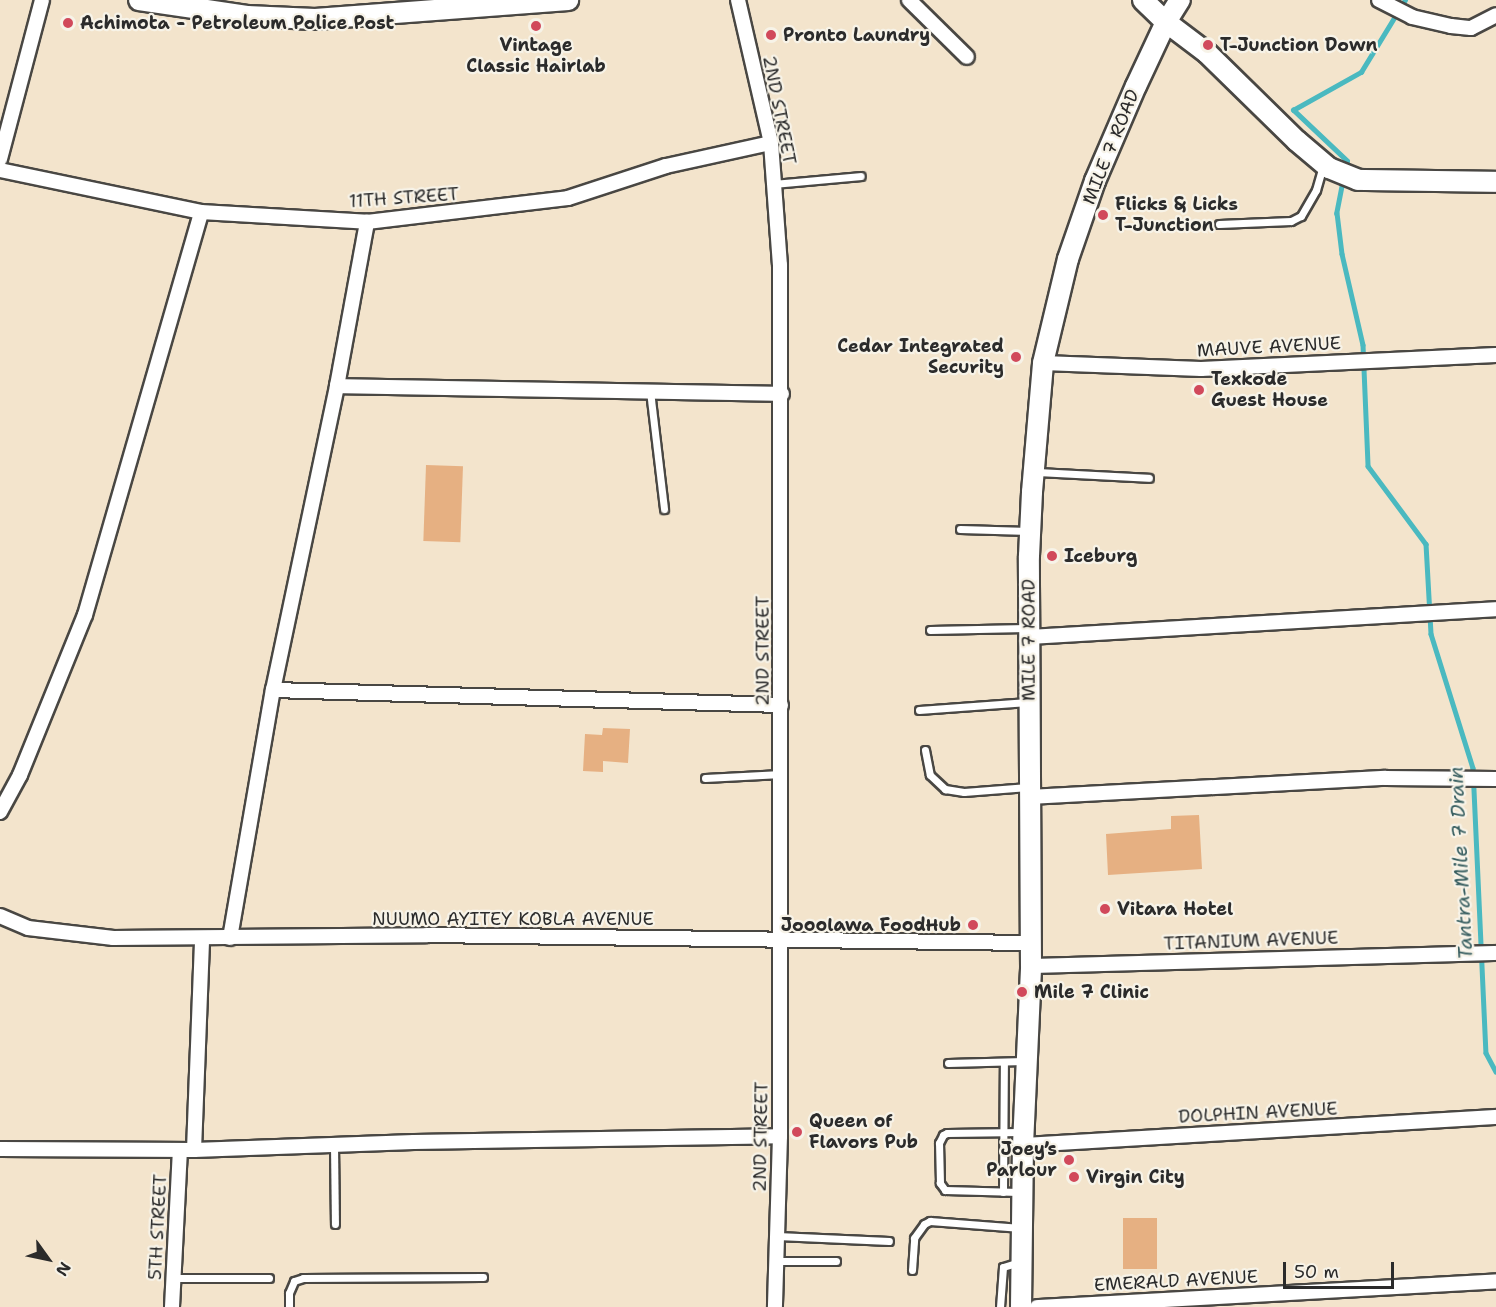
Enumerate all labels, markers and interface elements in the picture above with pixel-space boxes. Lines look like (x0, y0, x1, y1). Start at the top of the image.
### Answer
place label: Achimota - Petroleum Police Post (80, 12, 394, 34)
marker: Achimota - Petroleum Police Post (61, 16, 75, 30)
marker: Vintage Classic Hairlab (529, 19, 543, 33)
place label: Pronto Laundry (783, 24, 930, 46)
marker: Pronto Laundry (764, 28, 778, 42)
place label: T-Junction Down (1220, 34, 1377, 56)
place label: Vintage Classic Hairlab (466, 35, 606, 78)
marker: T-Junction Down (1201, 38, 1215, 52)
street label: 2ND STREET (758, 54, 800, 166)
street label: MILE 7 ROAD (1078, 86, 1144, 208)
street label: 11TH STREET (348, 183, 460, 213)
place label: Flicks & Licks T-Junction (1115, 194, 1238, 236)
marker: Flicks & Licks T-Junction (1096, 208, 1110, 222)
street label: MAUVE AVENUE (1196, 332, 1342, 362)
place label: Cedar Integrated Security (837, 336, 1004, 378)
marker: Cedar Integrated Security (1009, 350, 1023, 364)
place label: Texkode Guest House (1211, 369, 1328, 412)
marker: Texkode Guest House (1192, 383, 1206, 397)
place label: Iceburg (1064, 545, 1137, 567)
marker: Iceburg (1045, 549, 1059, 563)
street label: MILE 7 ROAD (1018, 579, 1040, 701)
street label: 2ND STREET (752, 596, 774, 706)
water label: Tantra-Mile 7 Drain (1444, 766, 1478, 960)
place label: Vitara Hotel (1117, 898, 1233, 920)
marker: Vitara Hotel (1098, 902, 1112, 916)
street label: NUUMO AYITEY KOBLA AVENUE (372, 908, 654, 930)
place label: Jooolawa FoodHub (781, 914, 961, 936)
marker: Jooolawa FoodHub (966, 918, 980, 932)
street label: TITANIUM AVENUE (1163, 927, 1339, 955)
place label: Mile 7 Clinic (1034, 981, 1149, 1003)
marker: Mile 7 Clinic (1015, 985, 1029, 999)
street label: 2ND STREET (749, 1082, 773, 1192)
street label: DOLPHIN AVENUE (1178, 1098, 1338, 1128)
place label: Queen of Flavors Pub (809, 1111, 918, 1154)
marker: Queen of Flavors Pub (790, 1125, 804, 1139)
place label: Joey’s Parlour (986, 1139, 1057, 1182)
marker: Joey’s Parlour (1062, 1153, 1076, 1167)
place label: Virgin City (1086, 1166, 1185, 1188)
marker: Virgin City (1067, 1170, 1081, 1184)
street label: 5TH STREET (144, 1173, 172, 1281)
north arrow (18, 1229, 78, 1289)
scale bar (1286, 1250, 1397, 1288)
text: N (51, 1258, 76, 1280)
text: 50 m (1294, 1260, 1339, 1284)
street label: EMERALD AVENUE (1093, 1266, 1259, 1296)

